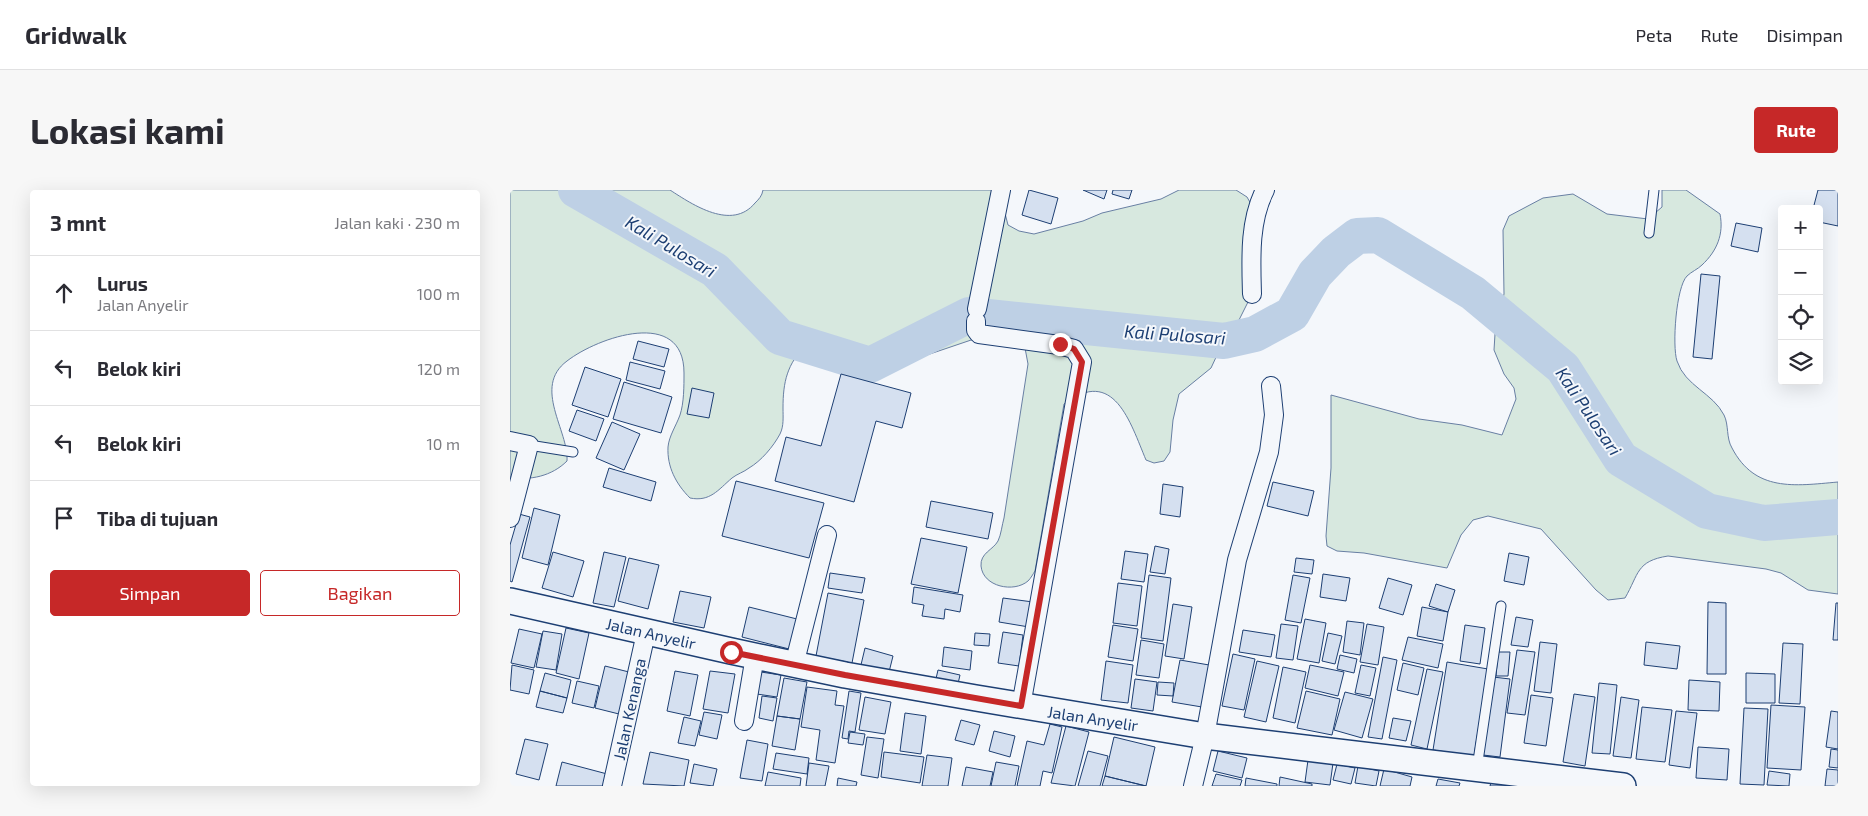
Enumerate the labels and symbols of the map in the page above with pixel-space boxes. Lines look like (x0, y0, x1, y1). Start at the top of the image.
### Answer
water label: Kali Pulosari (622, 210, 721, 282)
water label: Kali Pulosari (1124, 319, 1227, 349)
route end (1049, 333, 1072, 356)
water label: Kali Pulosari (1551, 363, 1627, 460)
street label: Jalan Anyelir (604, 613, 698, 653)
route start (720, 641, 743, 664)
street label: Jalan Kenanga (609, 656, 649, 762)
street label: Jalan Anyelir (1046, 701, 1140, 735)

